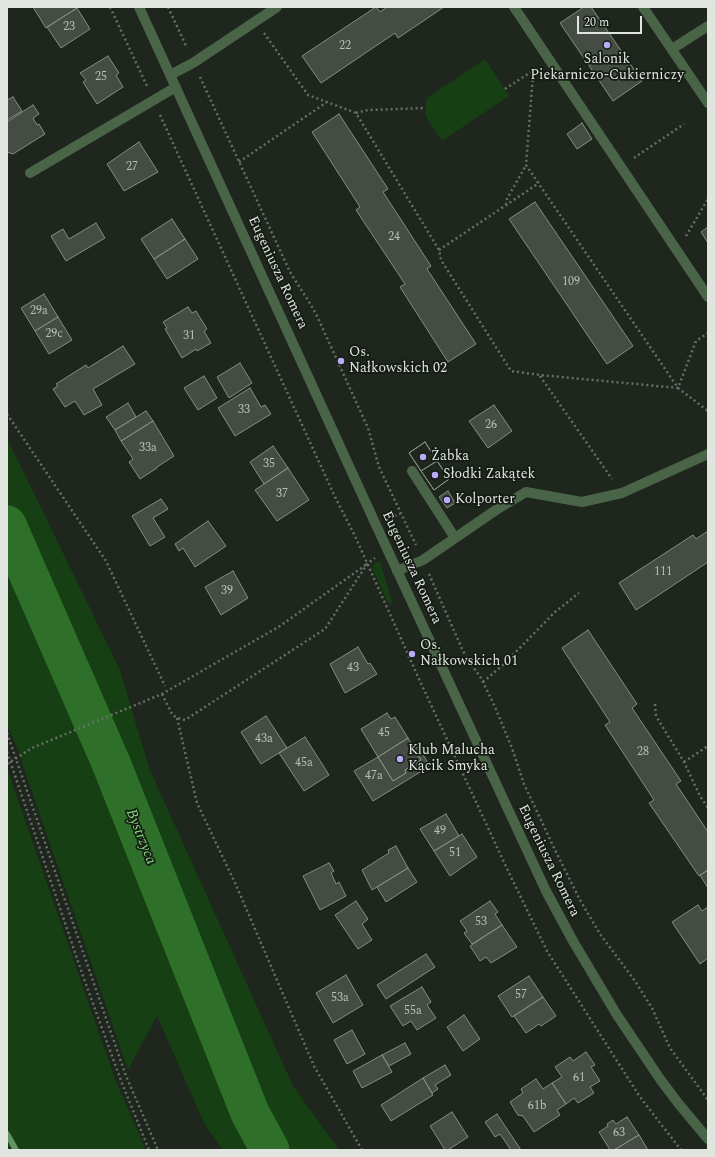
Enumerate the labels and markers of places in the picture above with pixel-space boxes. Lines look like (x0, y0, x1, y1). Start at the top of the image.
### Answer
marker: Salonik Piekarniczo-Cukierniczy (602, 40, 612, 50)
place label: Salonik Piekarniczo-Cukierniczy (530, 52, 684, 84)
place label: Os. Nałkowskich 02 (349, 345, 447, 378)
marker: Os. Nałkowskich 02 (336, 356, 346, 366)
place label: Żabka (431, 449, 469, 465)
marker: Żabka (418, 452, 428, 462)
place label: Słodki Zakątek (443, 467, 535, 483)
marker: Słodki Zakątek (430, 470, 440, 480)
place label: Kolporter (455, 492, 515, 508)
marker: Kolporter (442, 495, 452, 505)
place label: Os. Nałkowskich 01 (420, 638, 518, 670)
marker: Os. Nałkowskich 01 (407, 649, 417, 659)
place label: Klub Malucha Kącik Smyka (408, 743, 495, 776)
marker: Klub Malucha Kącik Smyka (395, 754, 405, 764)

